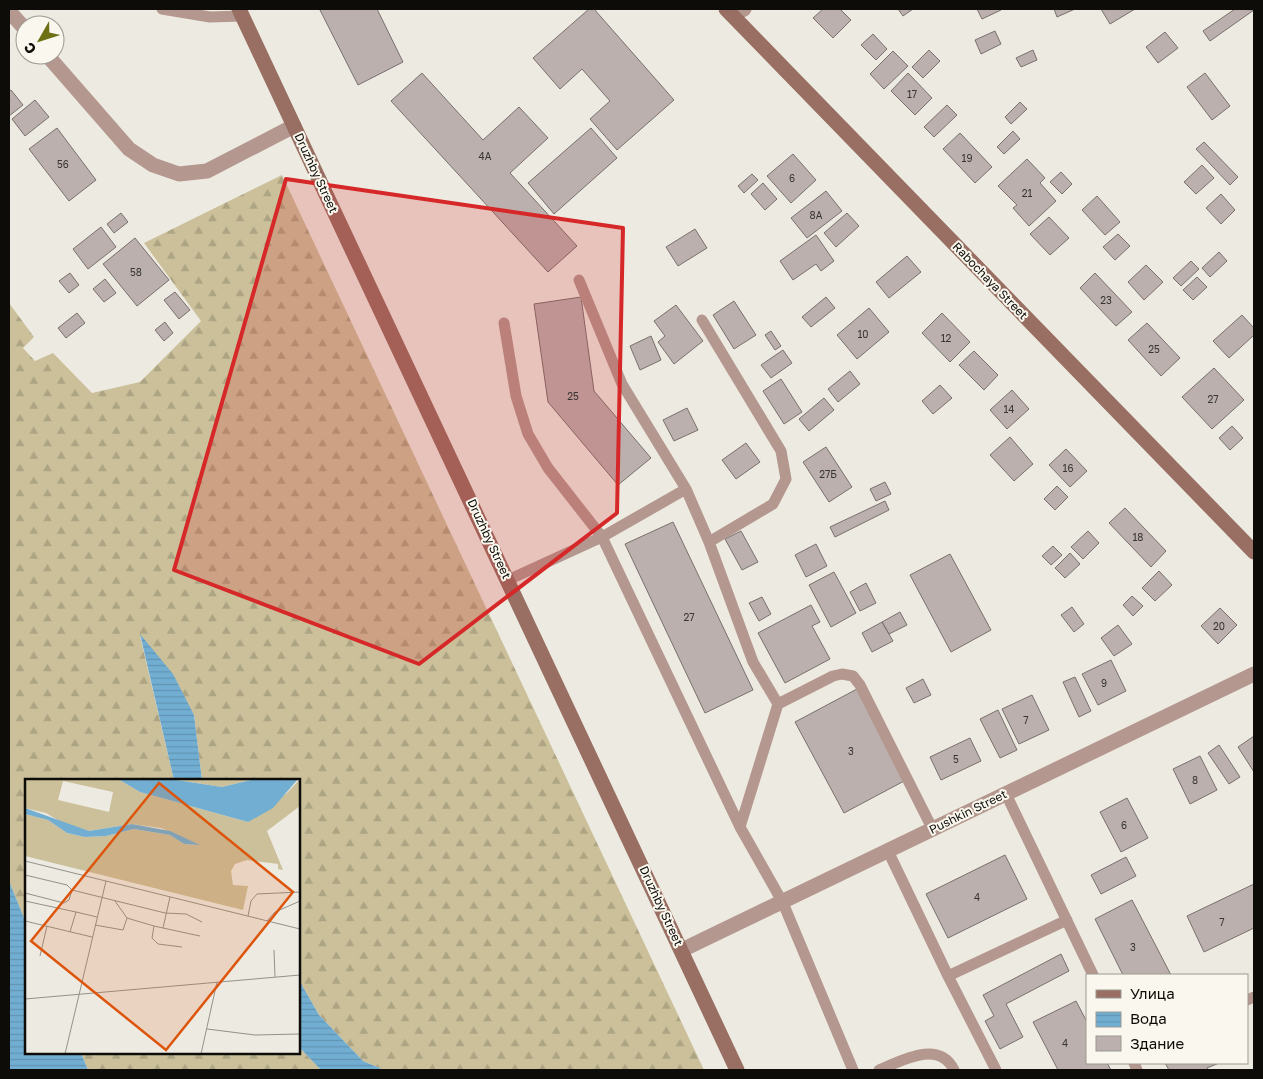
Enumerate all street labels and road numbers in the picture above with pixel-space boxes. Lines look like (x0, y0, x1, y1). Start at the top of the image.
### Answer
street label: Druzhby Street (291, 131, 342, 215)
street label: Rabochaya Street (950, 239, 1031, 323)
street label: Druzhby Street (464, 497, 515, 581)
street label: Pushkin Street (926, 786, 1009, 837)
street label: Druzhby Street (636, 864, 687, 948)

